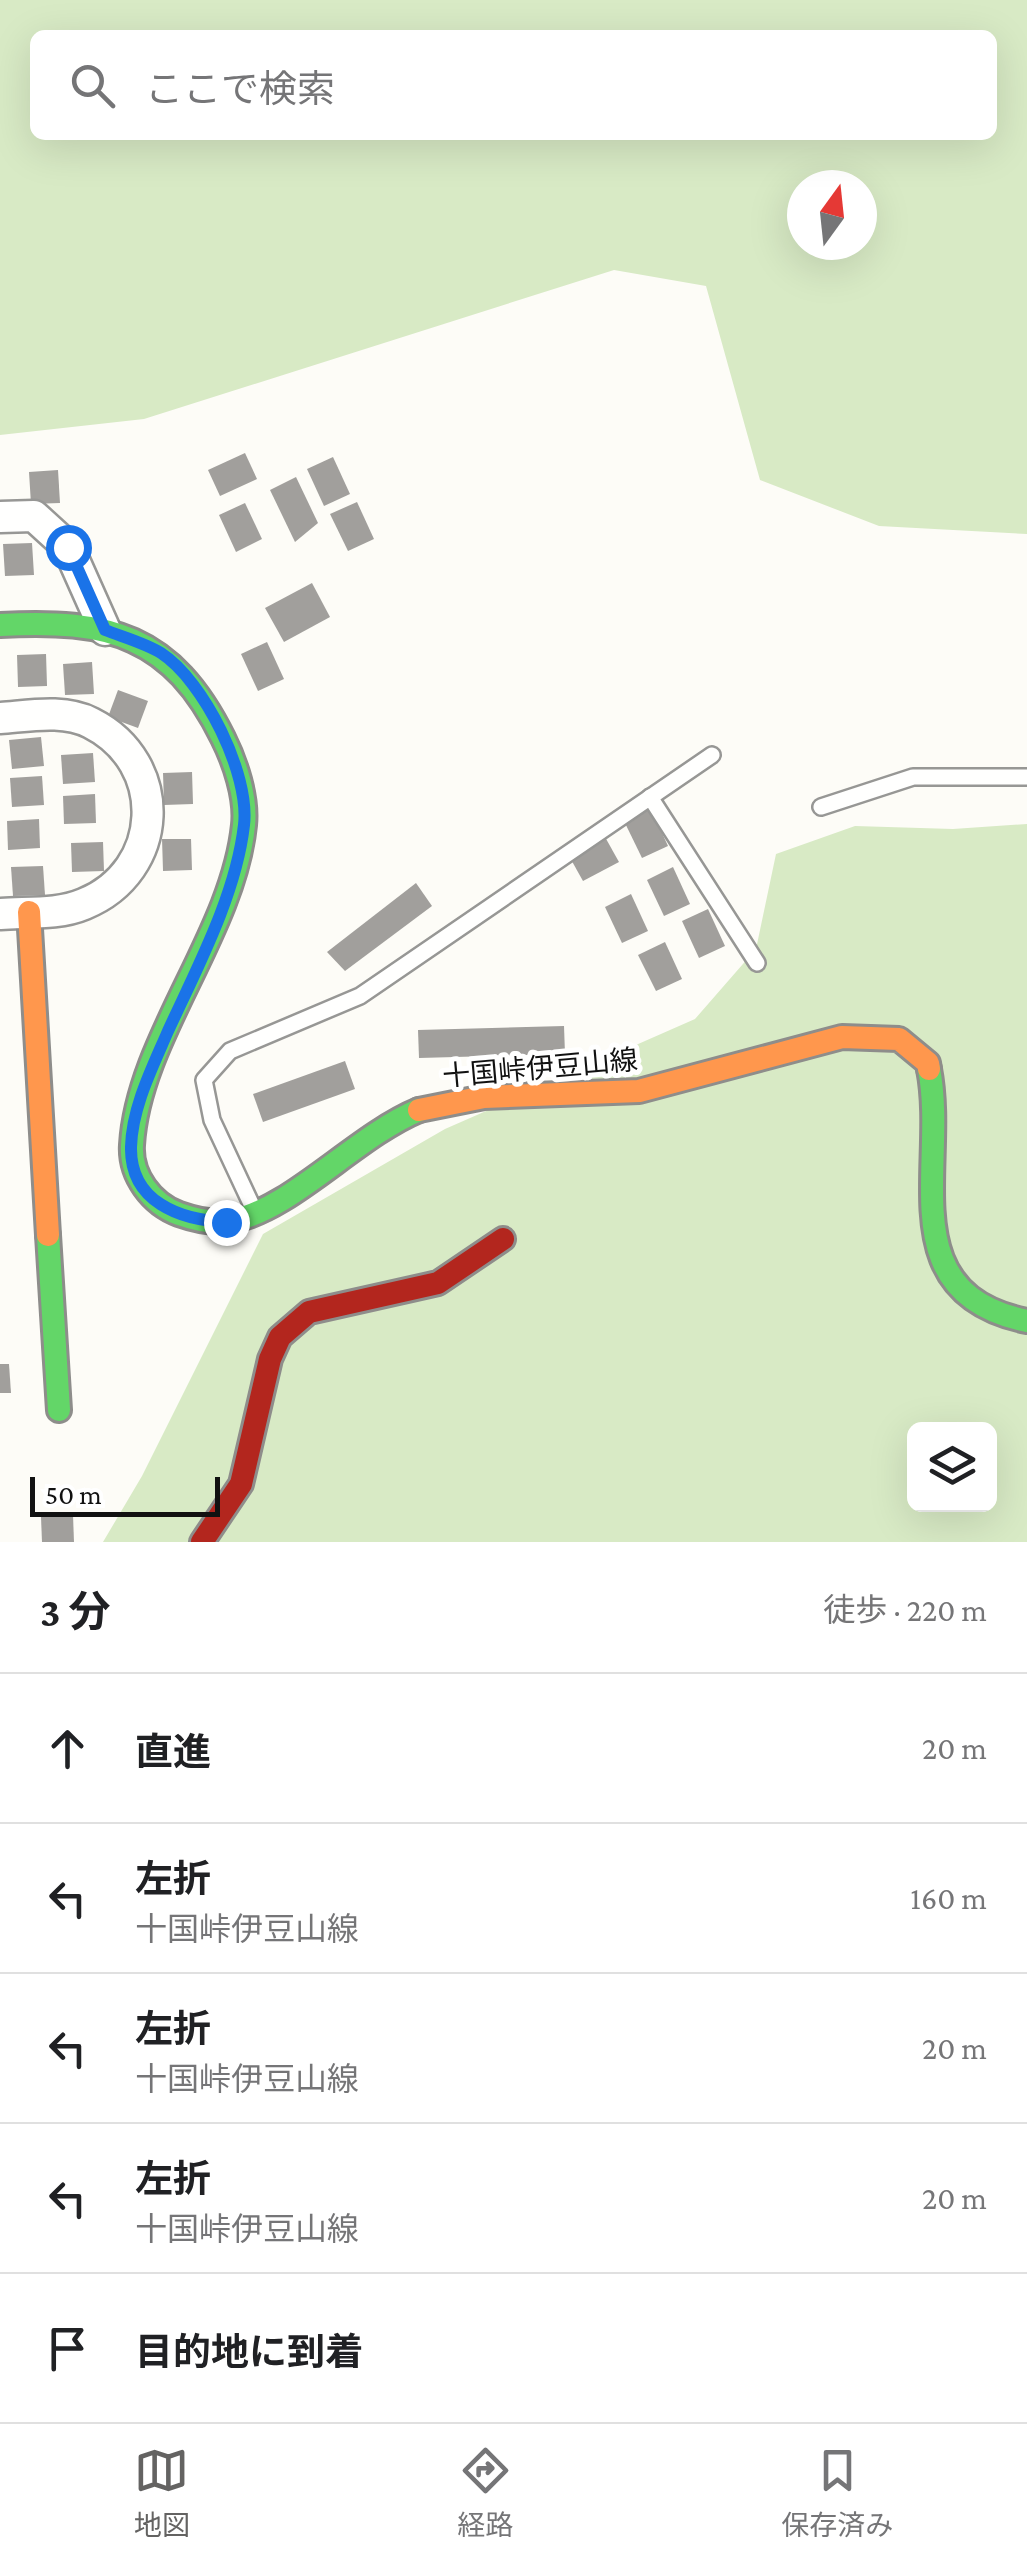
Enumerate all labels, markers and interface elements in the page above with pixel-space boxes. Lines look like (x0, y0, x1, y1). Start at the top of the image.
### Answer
search box (30, 30, 997, 140)
icon: search (65, 58, 120, 113)
text: ここで検索 (145, 68, 335, 110)
north arrow (787, 170, 877, 260)
route start (46, 525, 92, 571)
street label: 十国峠伊豆山線 (441, 1044, 639, 1092)
route end (204, 1200, 250, 1246)
map controls (907, 1422, 997, 1512)
button: layers (907, 1422, 997, 1512)
scale bar (30, 1472, 220, 1516)
text: 50 m (45, 1479, 102, 1510)
text: 3 分 (40, 1588, 111, 1635)
text: 徒歩 · 220 m (823, 1592, 987, 1628)
icon: ahead (40, 1721, 95, 1776)
text: 20 m (922, 1730, 987, 1766)
text: 直進 (135, 1731, 211, 1773)
text: 左折 (135, 1858, 211, 1900)
icon: left (40, 1871, 95, 1926)
text: 160 m (910, 1880, 987, 1916)
text: 十国峠伊豆山線 (135, 1911, 359, 1947)
text: 左折 (135, 2008, 211, 2050)
icon: left (40, 2021, 95, 2076)
text: 20 m (922, 2030, 987, 2066)
text: 十国峠伊豆山線 (135, 2061, 359, 2097)
text: 左折 (135, 2158, 211, 2200)
icon: left (40, 2171, 95, 2226)
text: 20 m (922, 2180, 987, 2216)
text: 十国峠伊豆山線 (135, 2211, 359, 2247)
icon: arrive (40, 2321, 95, 2376)
text: 目的地に到着 (135, 2331, 363, 2373)
tab: 地図 (134, 2443, 190, 2543)
tab: 経路 (457, 2443, 513, 2543)
tab: 保存済み (781, 2443, 893, 2543)

